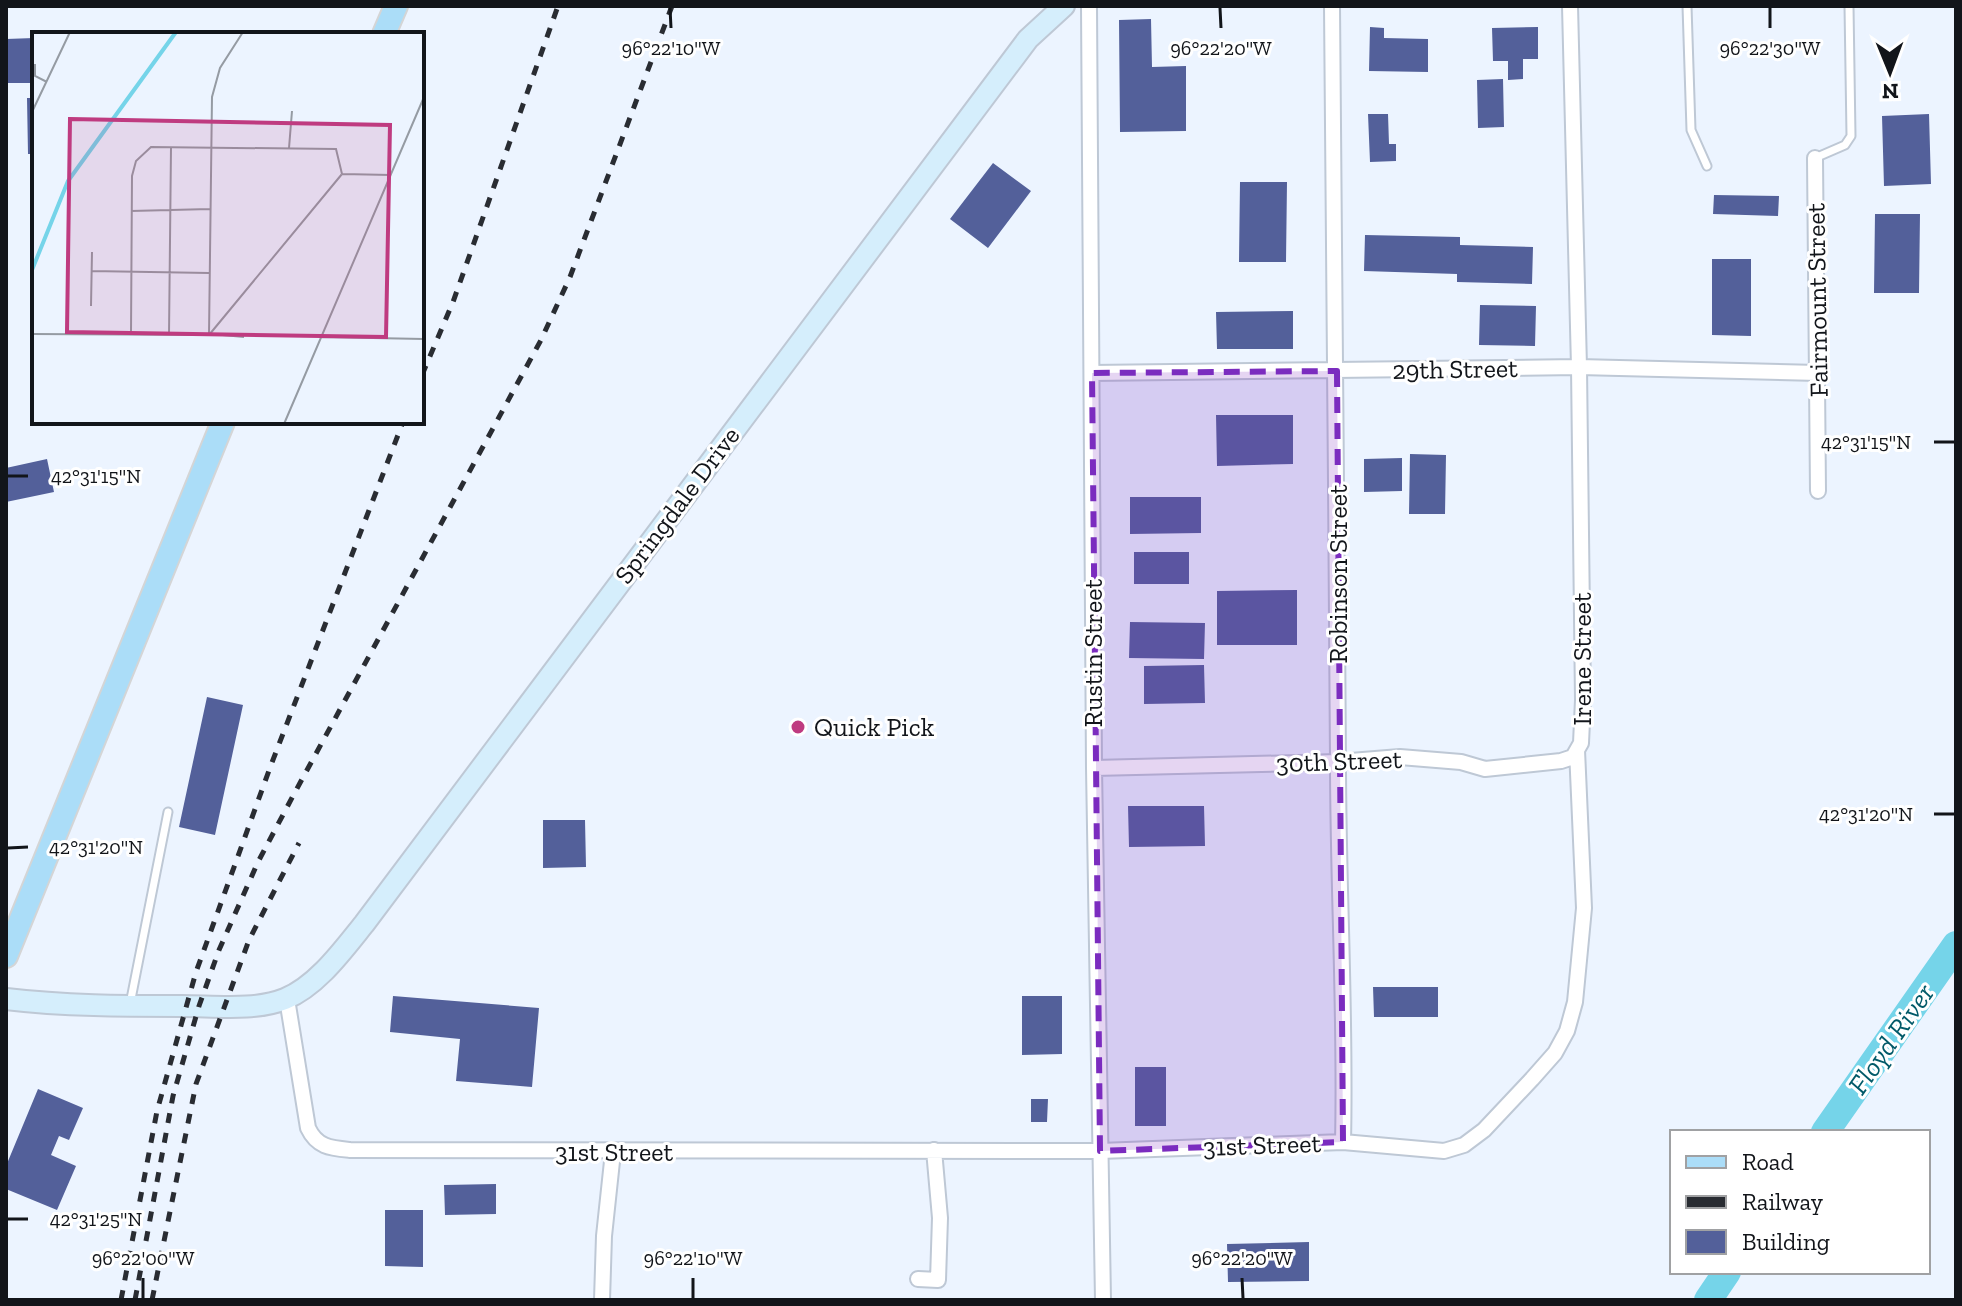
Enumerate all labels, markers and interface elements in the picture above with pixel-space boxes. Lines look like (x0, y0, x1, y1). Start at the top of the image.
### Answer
inset map (32, 32, 424, 424)
north arrow (1850, 32, 1930, 112)
text: 96°22'10"W (622, 36, 721, 60)
text: 96°22'20"W (1170, 36, 1272, 60)
text: 96°22'30"W (1720, 36, 1821, 60)
text: N (1881, 78, 1899, 105)
street label: Fairmount Street (1799, 202, 1835, 397)
street label: 29th Street (1392, 352, 1518, 386)
street label: Springdale Drive (607, 420, 747, 590)
text: 42°31'15"N (1821, 430, 1911, 454)
text: 42°31'15"N (51, 464, 141, 488)
street label: Robinson Street (1322, 484, 1354, 664)
street label: Rustin Street (1077, 579, 1109, 727)
street label: Irene Street (1566, 592, 1598, 726)
place label: Quick Pick (814, 711, 935, 743)
marker: Quick Pick (789, 718, 807, 736)
street label: 30th Street (1275, 743, 1403, 779)
text: 42°31'20"N (1819, 802, 1913, 826)
text: 42°31'20"N (49, 835, 143, 859)
water label: Floyd River (1841, 977, 1941, 1101)
street label: 31st Street (1202, 1127, 1322, 1163)
legend (1670, 1130, 1930, 1274)
street label: 31st Street (555, 1136, 673, 1168)
text: Road (1742, 1147, 1794, 1176)
text: Railway (1742, 1187, 1824, 1216)
text: 42°31'25"N (50, 1207, 143, 1231)
text: Building (1742, 1227, 1830, 1256)
text: 96°22'00"W (92, 1246, 195, 1270)
text: 96°22'10"W (644, 1246, 743, 1270)
text: 96°22'20"W (1191, 1246, 1293, 1270)

